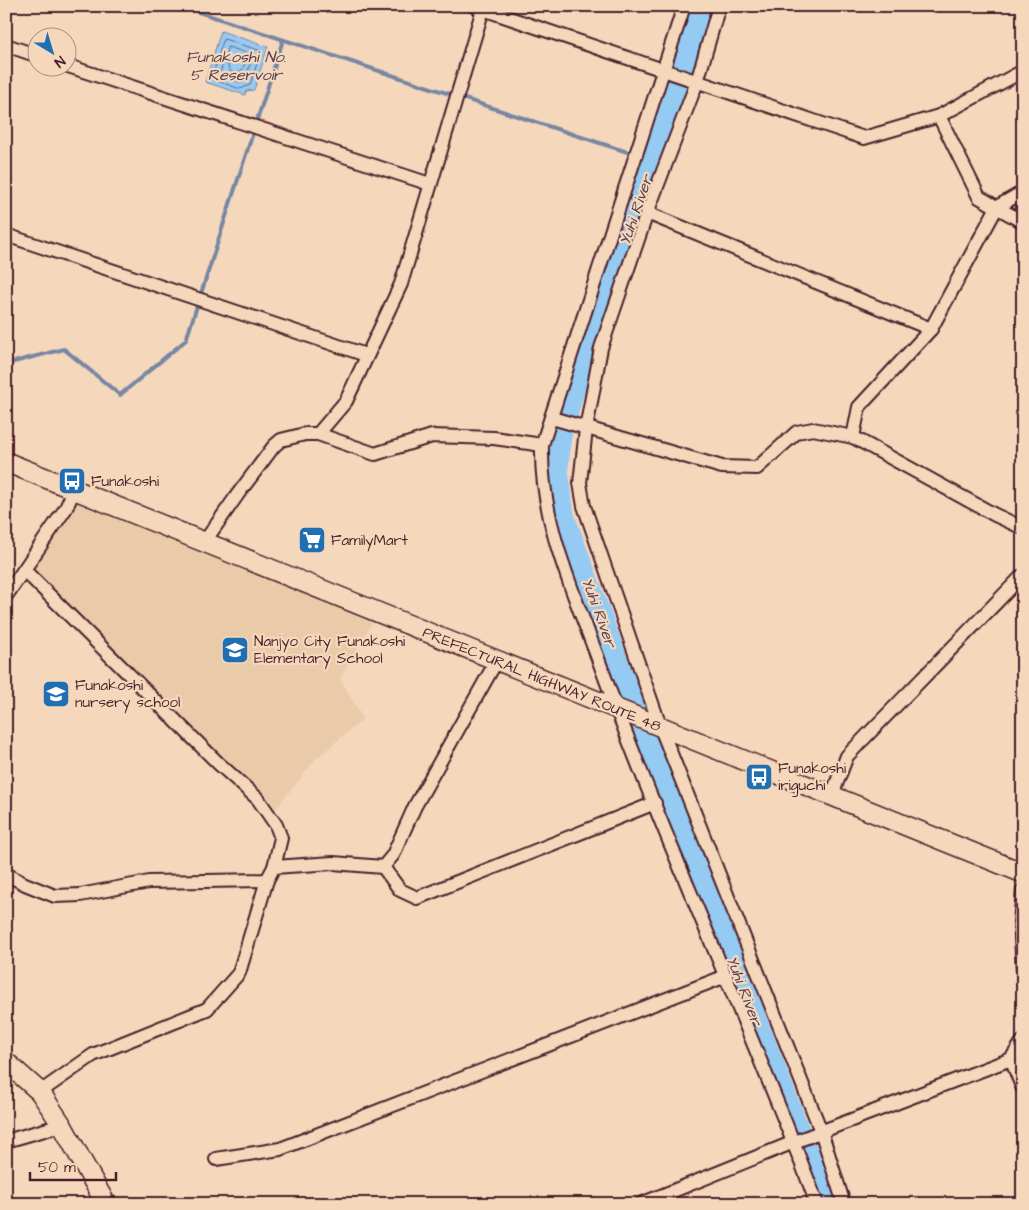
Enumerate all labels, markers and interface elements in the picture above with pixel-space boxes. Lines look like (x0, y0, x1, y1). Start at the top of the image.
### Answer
north arrow (28, 28, 78, 78)
water label: Funakoshi No. 5 Reservoir (186, 46, 286, 86)
text: N (50, 51, 69, 72)
water label: Yuhi River (614, 170, 659, 248)
bus stop icon: Funakoshi (57, 466, 87, 496)
place label: Funakoshi (91, 471, 160, 492)
supermarket icon: FamilyMart (297, 525, 327, 555)
place label: FamilyMart (331, 530, 408, 552)
water label: Yuhi River (576, 574, 623, 652)
street label: PREFECTURAL HIGHWAY ROUTE 48 (419, 622, 664, 737)
place label: Nanjyo City Funakoshi Elementary School (254, 631, 406, 670)
school or university icon: Nanjyo City Funakoshi Elementary School (220, 635, 250, 665)
place label: Funakoshi nursery school (75, 675, 180, 714)
school or university icon: Funakoshi nursery school (41, 679, 71, 709)
place label: Funakoshi iriguchi (778, 758, 847, 797)
bus stop icon: Funakoshi iriguchi (744, 762, 774, 792)
water label: Yuhi River (721, 952, 768, 1030)
scale bar (30, 1150, 116, 1182)
text: 50 m (38, 1157, 76, 1178)

